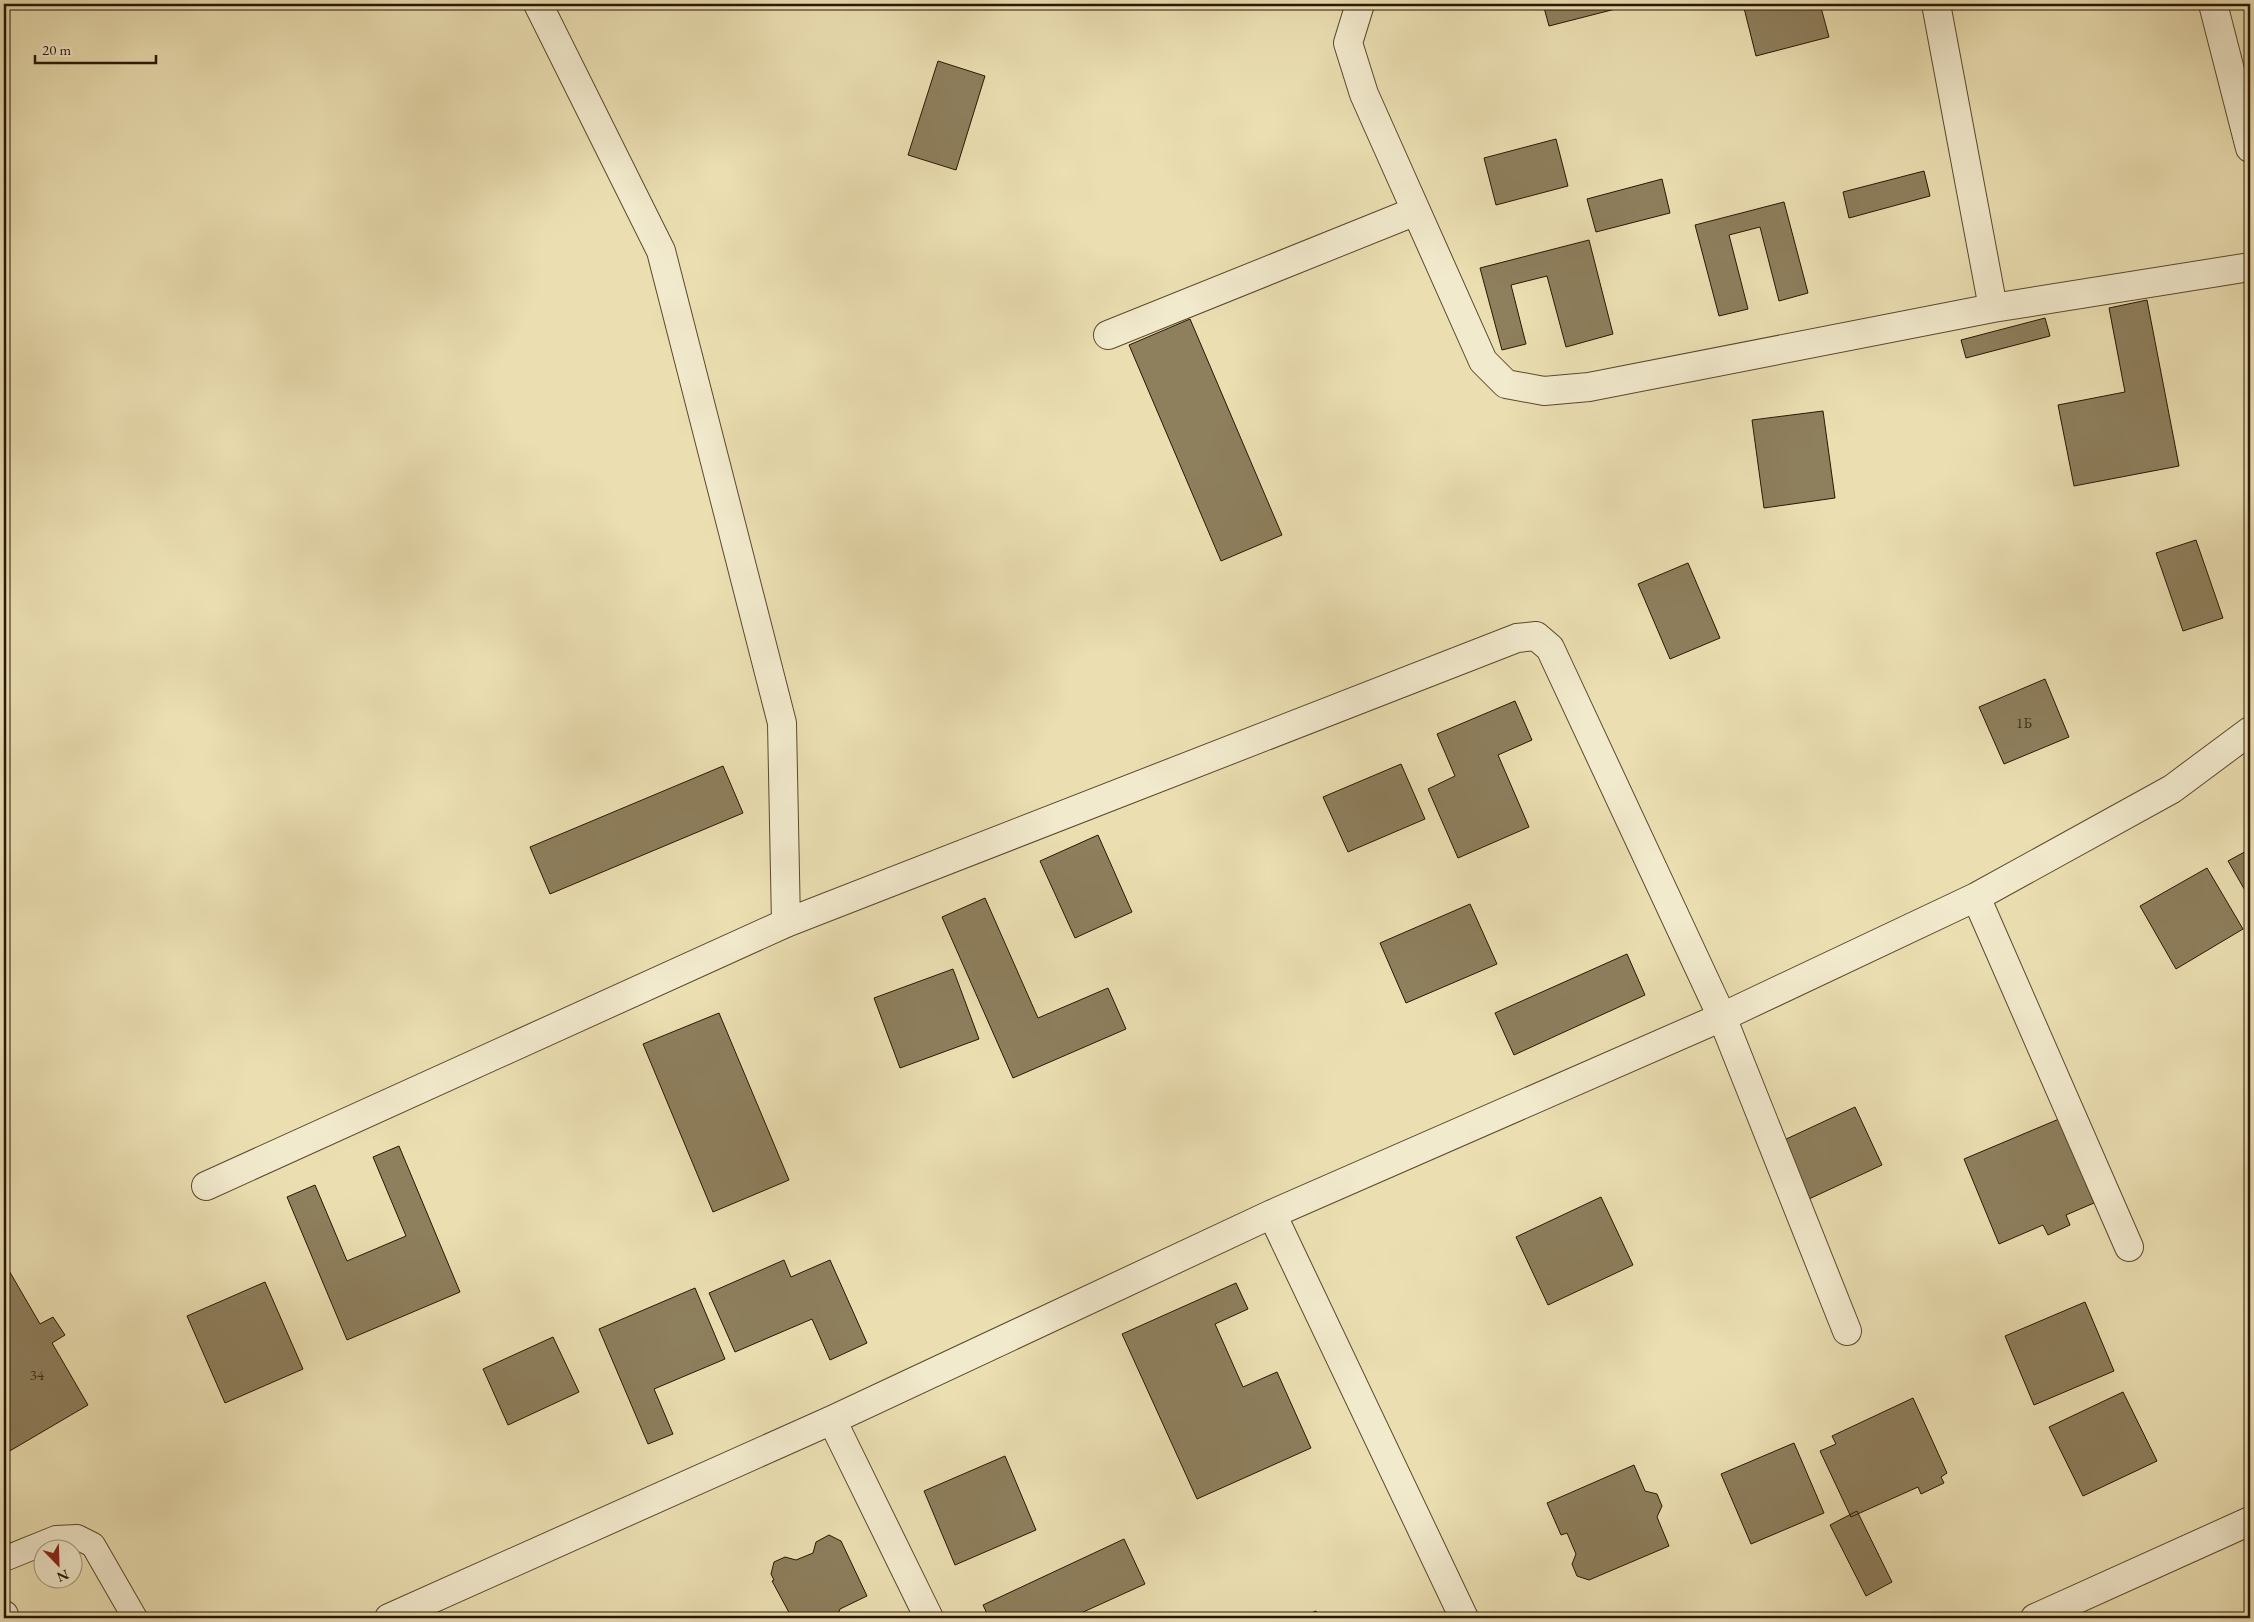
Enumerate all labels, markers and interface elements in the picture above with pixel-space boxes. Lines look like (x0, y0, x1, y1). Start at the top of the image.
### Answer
scale bar (35, 32, 156, 64)
text: 20 m (42, 40, 71, 59)
house number: 1Б (2016, 713, 2032, 732)
house number: 34 (30, 1365, 45, 1384)
north arrow (32, 1540, 82, 1590)
text: N (54, 1565, 72, 1587)

